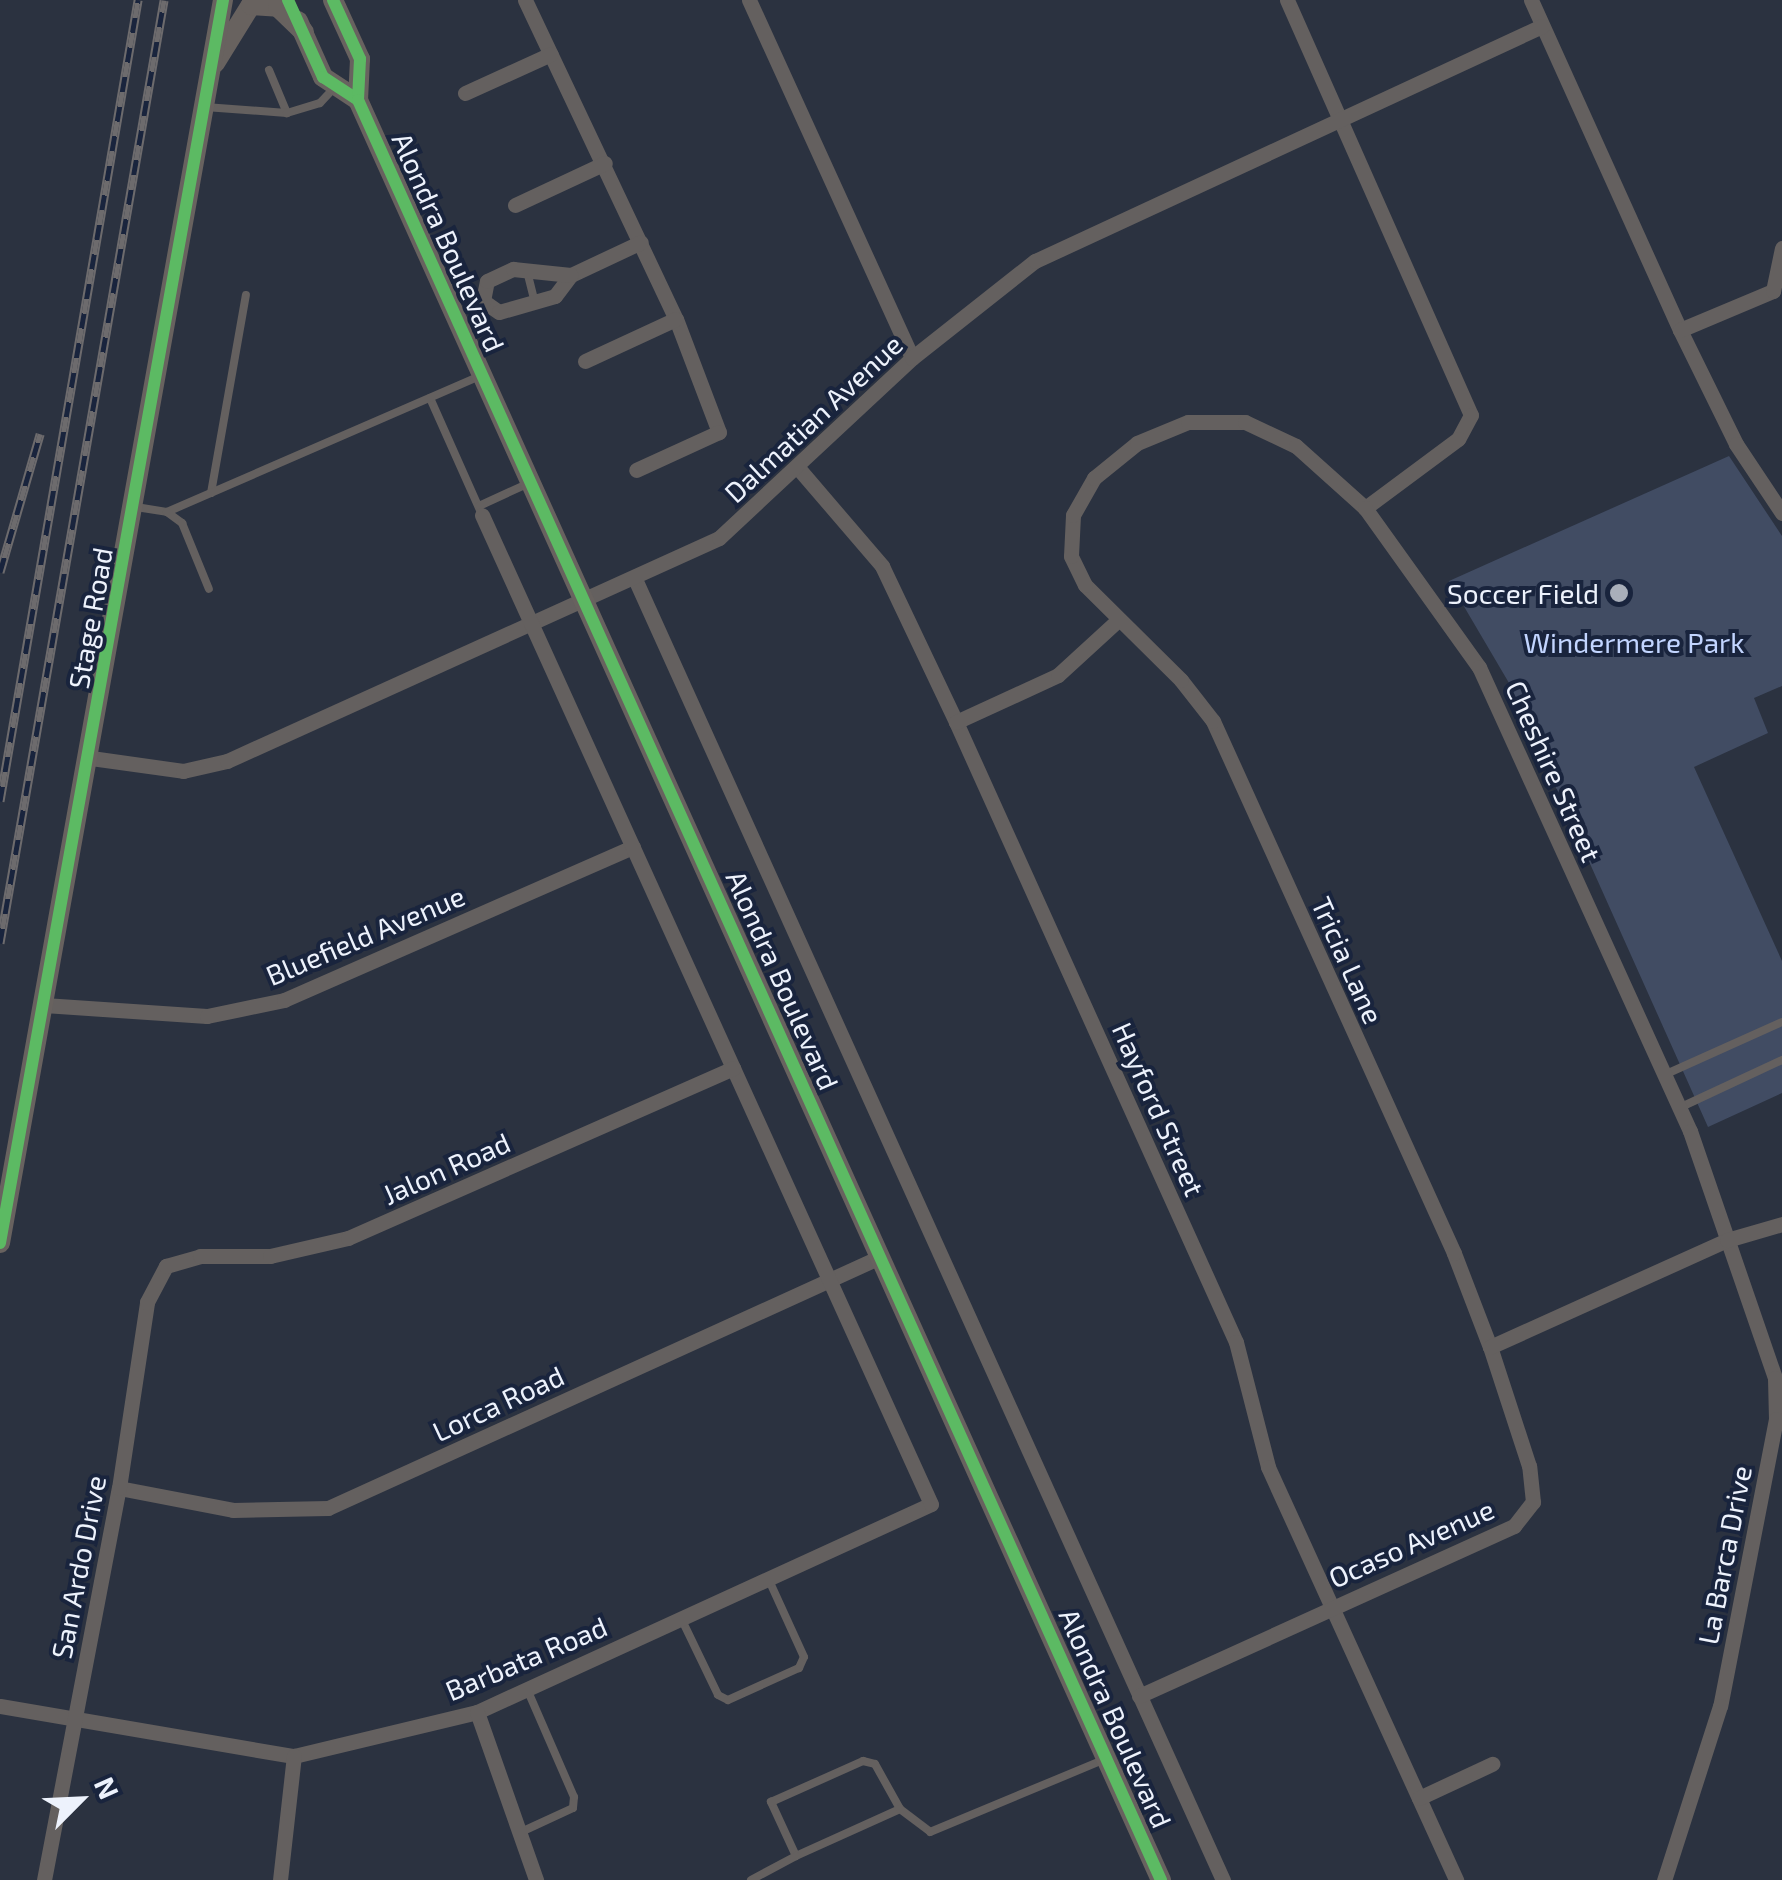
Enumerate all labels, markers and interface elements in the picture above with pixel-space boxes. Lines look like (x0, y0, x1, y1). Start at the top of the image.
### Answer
street label: Alondra Boulevard (386, 127, 512, 357)
street label: Dalmatian Avenue (717, 327, 909, 509)
street label: Stage Road (61, 545, 119, 691)
place label: Soccer Field (1447, 576, 1599, 610)
marker: Soccer Field (1608, 582, 1630, 604)
park label: Windermere Park (1523, 625, 1745, 659)
street label: Cheshire Street (1499, 675, 1609, 867)
street label: Alondra Boulevard (720, 865, 846, 1095)
street label: Bluefield Avenue (260, 878, 470, 992)
street label: Tricia Lane (1305, 891, 1391, 1029)
street label: Hayford Street (1106, 1017, 1212, 1201)
street label: Jalon Road (377, 1125, 515, 1211)
street label: Lorca Road (427, 1358, 569, 1448)
street label: La Barca Drive (1690, 1463, 1758, 1647)
street label: San Ardo Drive (44, 1472, 112, 1662)
street label: Ocaso Avenue (1323, 1491, 1499, 1595)
street label: Alondra Boulevard (1053, 1603, 1179, 1833)
street label: Barbata Road (440, 1609, 612, 1707)
north arrow (30, 1750, 130, 1850)
text: N (88, 1772, 127, 1804)

